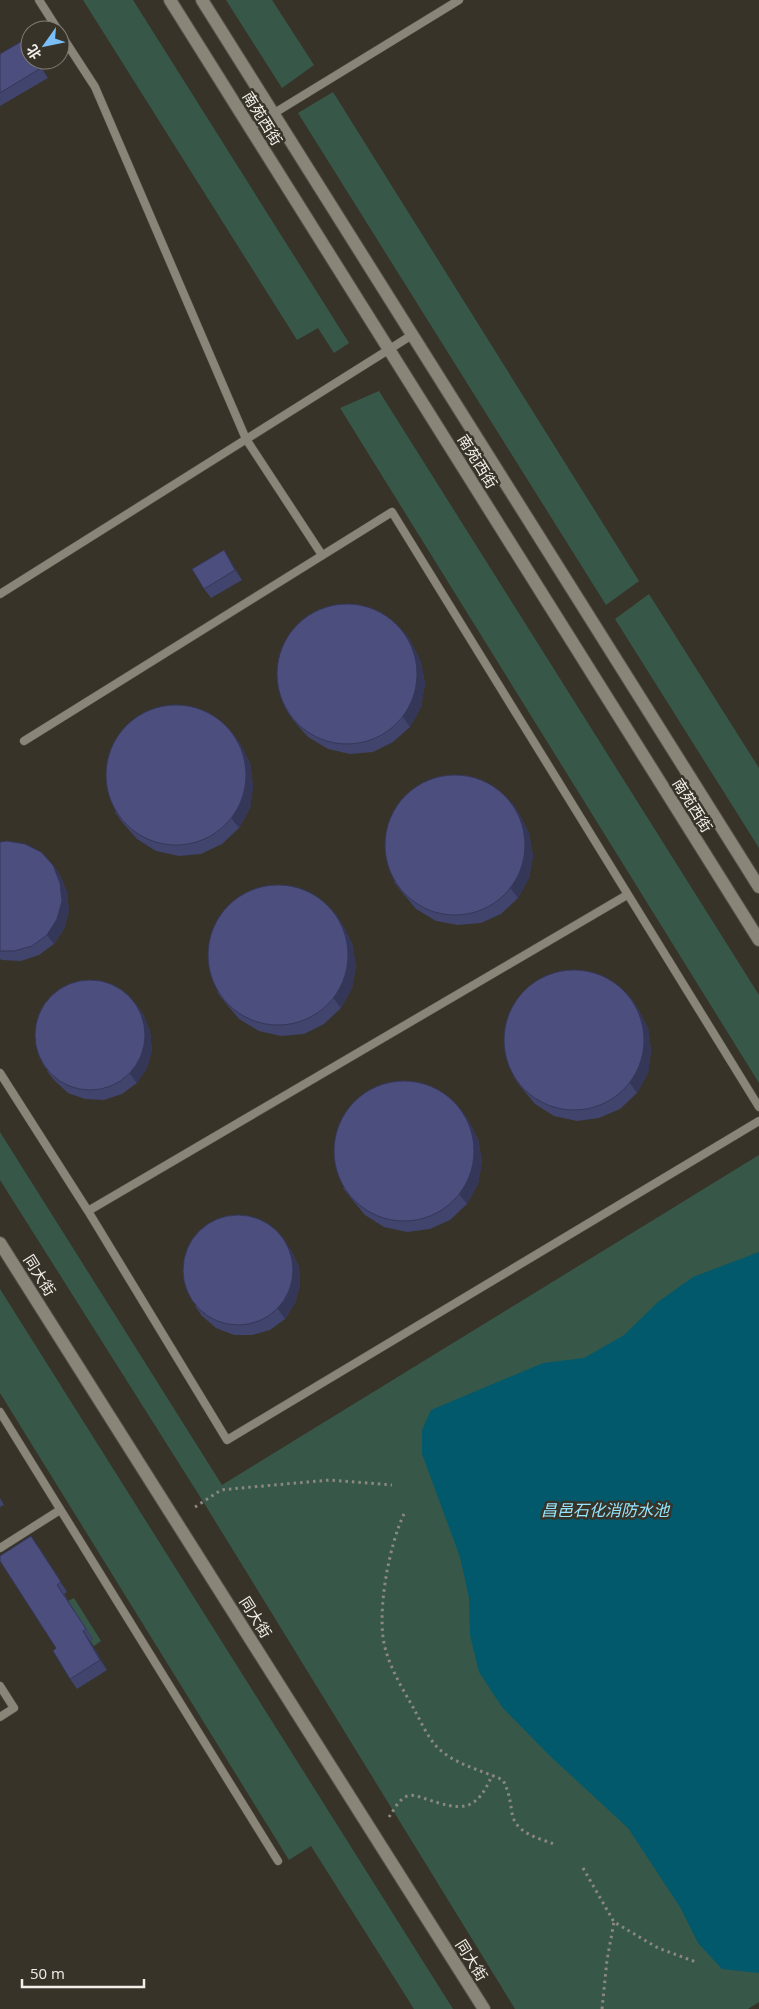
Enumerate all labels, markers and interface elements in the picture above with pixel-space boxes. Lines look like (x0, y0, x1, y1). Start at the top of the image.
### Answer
north arrow (20, 20, 70, 70)
text: 北 (22, 41, 45, 63)
street label: 南苑西街 (239, 87, 287, 149)
street label: 南苑西街 (454, 430, 502, 492)
street label: 南苑西街 (669, 774, 717, 836)
street label: 同大街 (20, 1251, 60, 1299)
water label: 昌邑石化消防水池 (541, 1499, 671, 1521)
street label: 同大街 (236, 1593, 276, 1641)
street label: 同大街 (452, 1936, 492, 1984)
scale bar (22, 1956, 145, 1988)
text: 50 m (30, 1963, 65, 1983)

